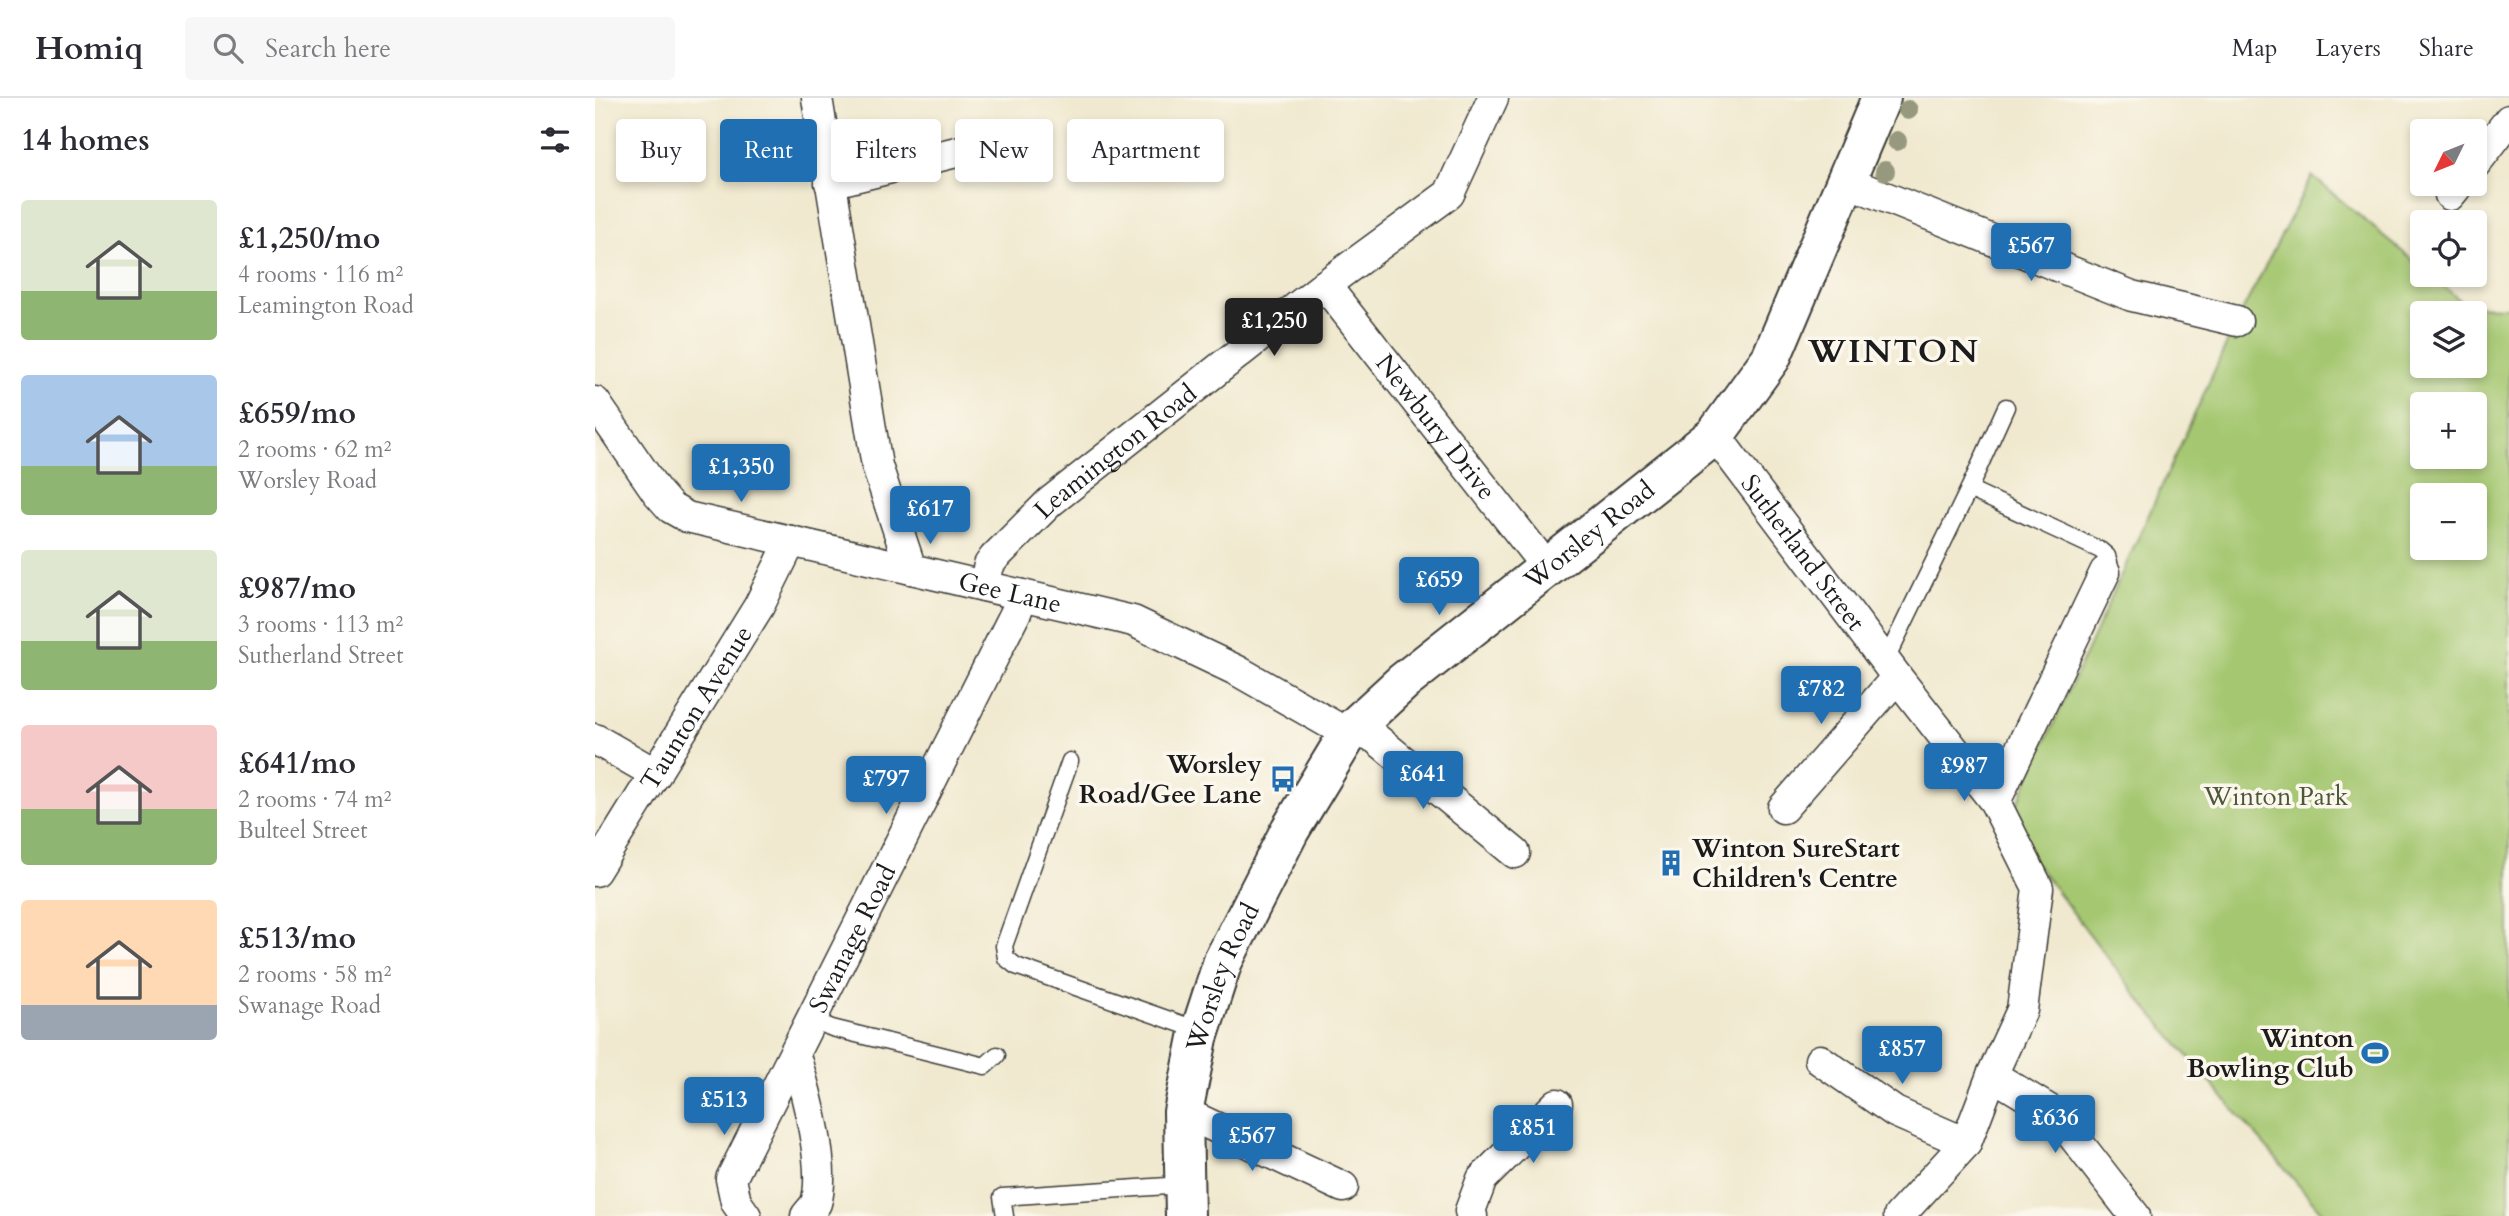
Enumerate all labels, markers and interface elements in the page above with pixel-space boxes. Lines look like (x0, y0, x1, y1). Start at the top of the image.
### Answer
search box (185, 17, 675, 80)
text: Homiq (35, 26, 143, 71)
icon: search (209, 29, 247, 67)
text: Search here (265, 31, 391, 66)
text: Map (2232, 32, 2278, 65)
text: Layers (2316, 32, 2381, 65)
text: Share (2419, 32, 2474, 65)
chip: Buy (616, 119, 706, 182)
chip: Rent (720, 119, 817, 182)
chip: Filters (831, 119, 941, 182)
chip: New (955, 119, 1053, 182)
chip: Apartment (1067, 119, 1224, 182)
north arrow (2410, 119, 2487, 196)
map controls (2410, 119, 2487, 560)
text: 14 homes (21, 120, 150, 161)
icon: filters (536, 121, 574, 159)
button: locate (2410, 210, 2487, 287)
text: £1,250/mo (238, 218, 380, 259)
pin: £567 (1990, 223, 2072, 283)
icon: home (77, 228, 161, 312)
text: £567 (2007, 230, 2055, 261)
text: 4 rooms · 116 m² (238, 259, 403, 290)
text: Leamington Road (238, 290, 414, 321)
pin: £1,250 (1217, 299, 1331, 358)
button: layers (2410, 301, 2487, 378)
text: £1,250 (1241, 305, 1307, 336)
district label: WINTON (1807, 329, 1980, 374)
street label: Newbury Drive (1368, 347, 1504, 507)
street label: Leamington Road (1026, 376, 1204, 527)
button: + (2410, 392, 2487, 469)
text: £659/mo (238, 393, 356, 434)
icon: home (77, 403, 161, 487)
text: 2 rooms · 62 m² (238, 434, 391, 465)
pin: £1,350 (684, 444, 798, 504)
text: £1,350 (708, 451, 774, 482)
text: Worsley Road (238, 465, 377, 496)
street label: Sutherland Street (1733, 467, 1873, 638)
street label: Worsley Road (1516, 472, 1662, 598)
button: − (2410, 483, 2487, 560)
pin: £617 (889, 486, 971, 546)
text: £617 (906, 493, 954, 524)
pin: £659 (1398, 558, 1480, 617)
street label: Gee Lane (955, 564, 1065, 622)
text: £659 (1415, 564, 1463, 595)
text: £987/mo (238, 568, 356, 609)
icon: home (77, 578, 161, 662)
text: 3 rooms · 113 m² (238, 609, 403, 640)
street label: Taunton Avenue (632, 619, 761, 797)
text: Sutherland Street (238, 640, 403, 671)
pin: £782 (1780, 666, 1862, 726)
text: £782 (1797, 673, 1845, 704)
text: £641/mo (238, 743, 356, 784)
pin: £987 (1923, 744, 2005, 803)
place label: Worsley Road/Gee Lane (1079, 747, 1262, 812)
text: £987 (1940, 750, 1988, 781)
pin: £641 (1382, 752, 1464, 811)
icon: home (77, 753, 161, 837)
pin: £797 (845, 756, 927, 816)
text: £641 (1399, 758, 1447, 789)
text: £797 (862, 763, 910, 794)
bus stop icon: Worsley Road/Gee Lane (1268, 764, 1298, 794)
park label: Winton Park (2203, 779, 2349, 814)
text: 2 rooms · 74 m² (238, 784, 391, 815)
text: Bulteel Street (238, 815, 368, 846)
place label: Winton SureStart Children's Centre (1691, 831, 1900, 896)
building icon: Winton SureStart Children's Centre (1656, 848, 1686, 878)
street label: Swanage Road (800, 858, 904, 1019)
street label: Worsley Road (1177, 897, 1268, 1057)
text: £513/mo (238, 918, 356, 959)
icon: home (77, 928, 161, 1012)
text: 2 rooms · 58 m² (238, 959, 391, 990)
text: Swanage Road (238, 990, 381, 1021)
place label: Winton Bowling Club (2187, 1021, 2354, 1086)
pin: £857 (1861, 1026, 1943, 1086)
text: £857 (1878, 1033, 1926, 1064)
sports icon: Winton Bowling Club (2360, 1038, 2390, 1068)
pin: £513 (683, 1077, 765, 1137)
text: £513 (700, 1084, 748, 1115)
pin: £636 (2014, 1096, 2096, 1155)
text: £636 (2031, 1102, 2079, 1133)
pin: £851 (1492, 1105, 1574, 1165)
text: £851 (1509, 1112, 1557, 1143)
pin: £567 (1211, 1114, 1293, 1173)
text: £567 (1228, 1120, 1276, 1151)

